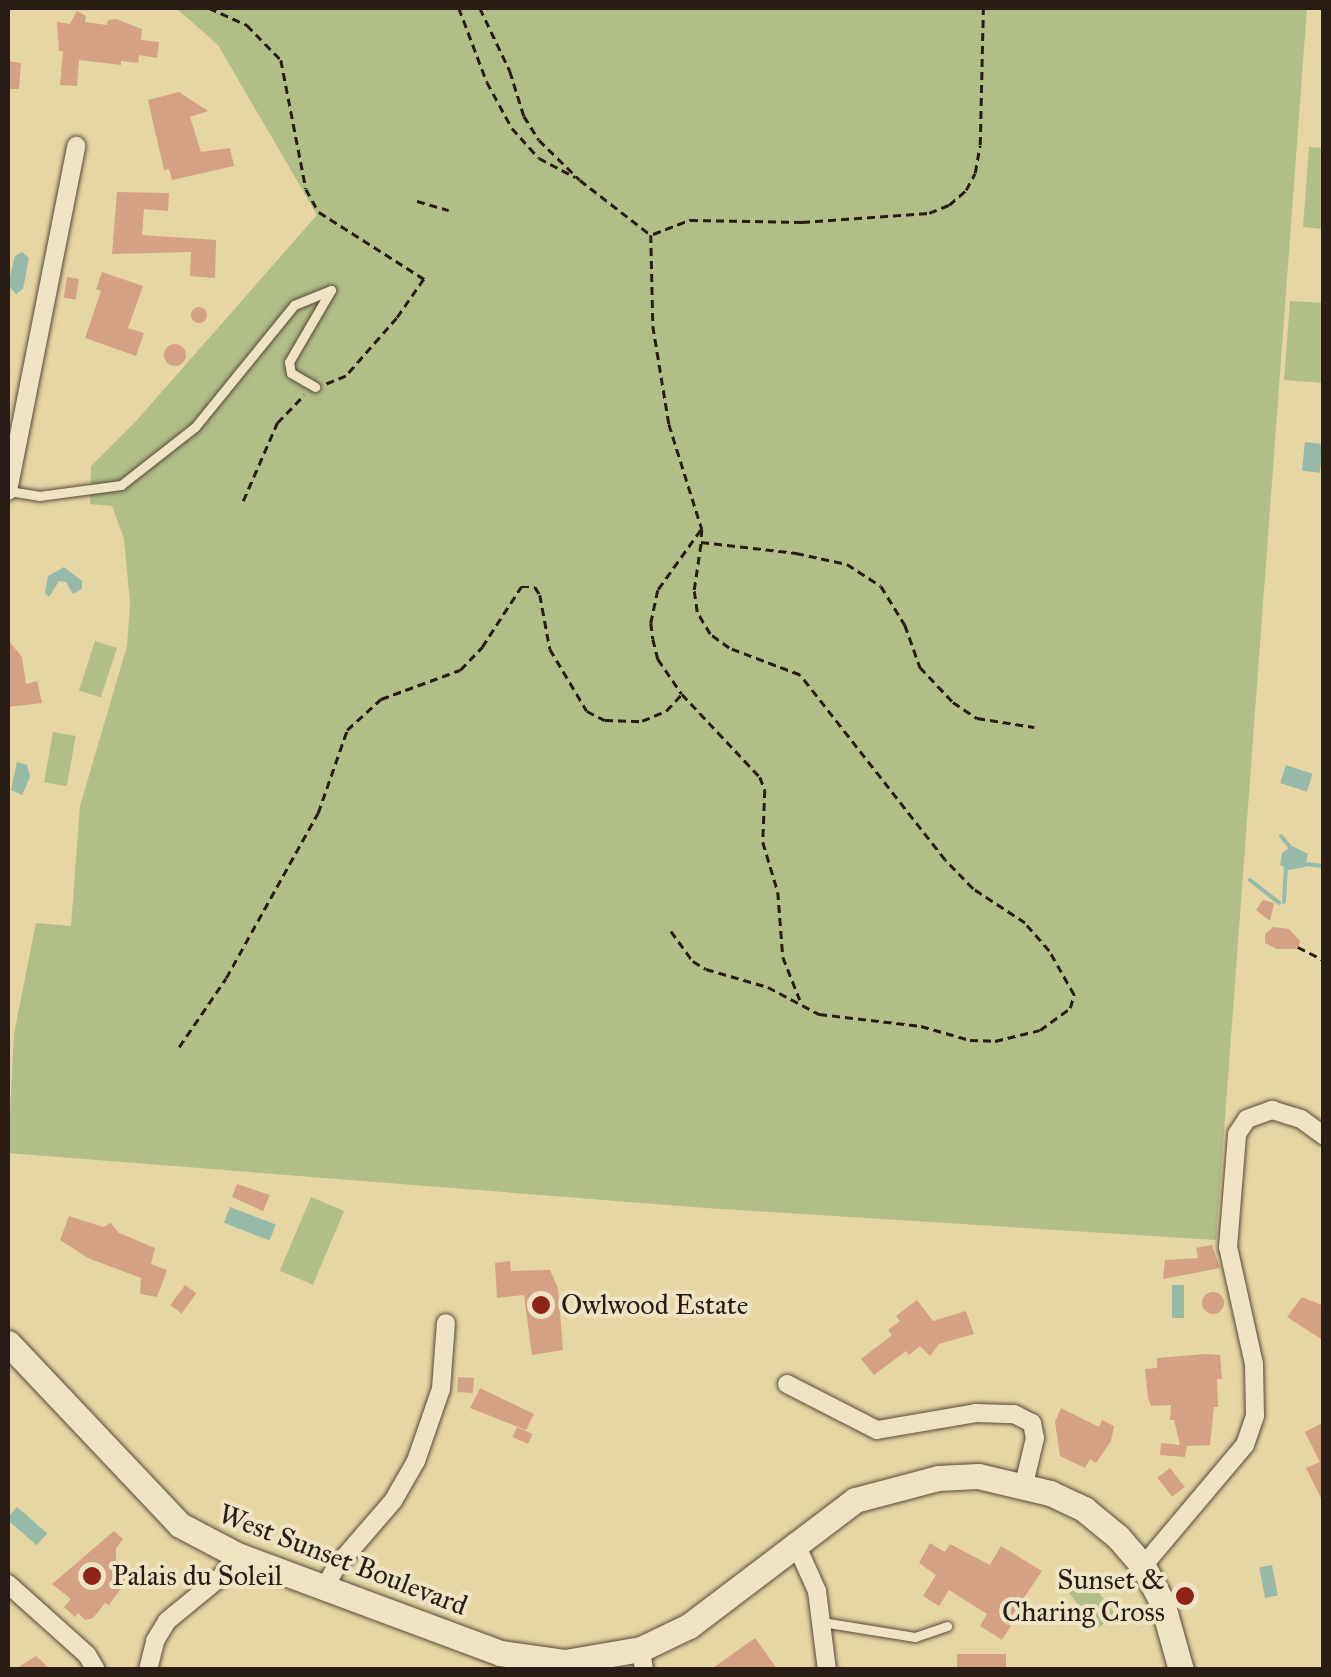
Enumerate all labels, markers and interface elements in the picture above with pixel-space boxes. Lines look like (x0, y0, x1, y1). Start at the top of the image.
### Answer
place label: Owlwood Estate (561, 1288, 748, 1322)
marker: Owlwood Estate (530, 1294, 552, 1316)
street label: West Sunset Boulevard (214, 1497, 472, 1623)
place label: Palais du Soleil (112, 1559, 282, 1593)
place label: Sunset & Charing Cross (1002, 1563, 1165, 1629)
marker: Palais du Soleil (81, 1565, 103, 1587)
marker: Sunset & Charing Cross (1174, 1585, 1196, 1607)

